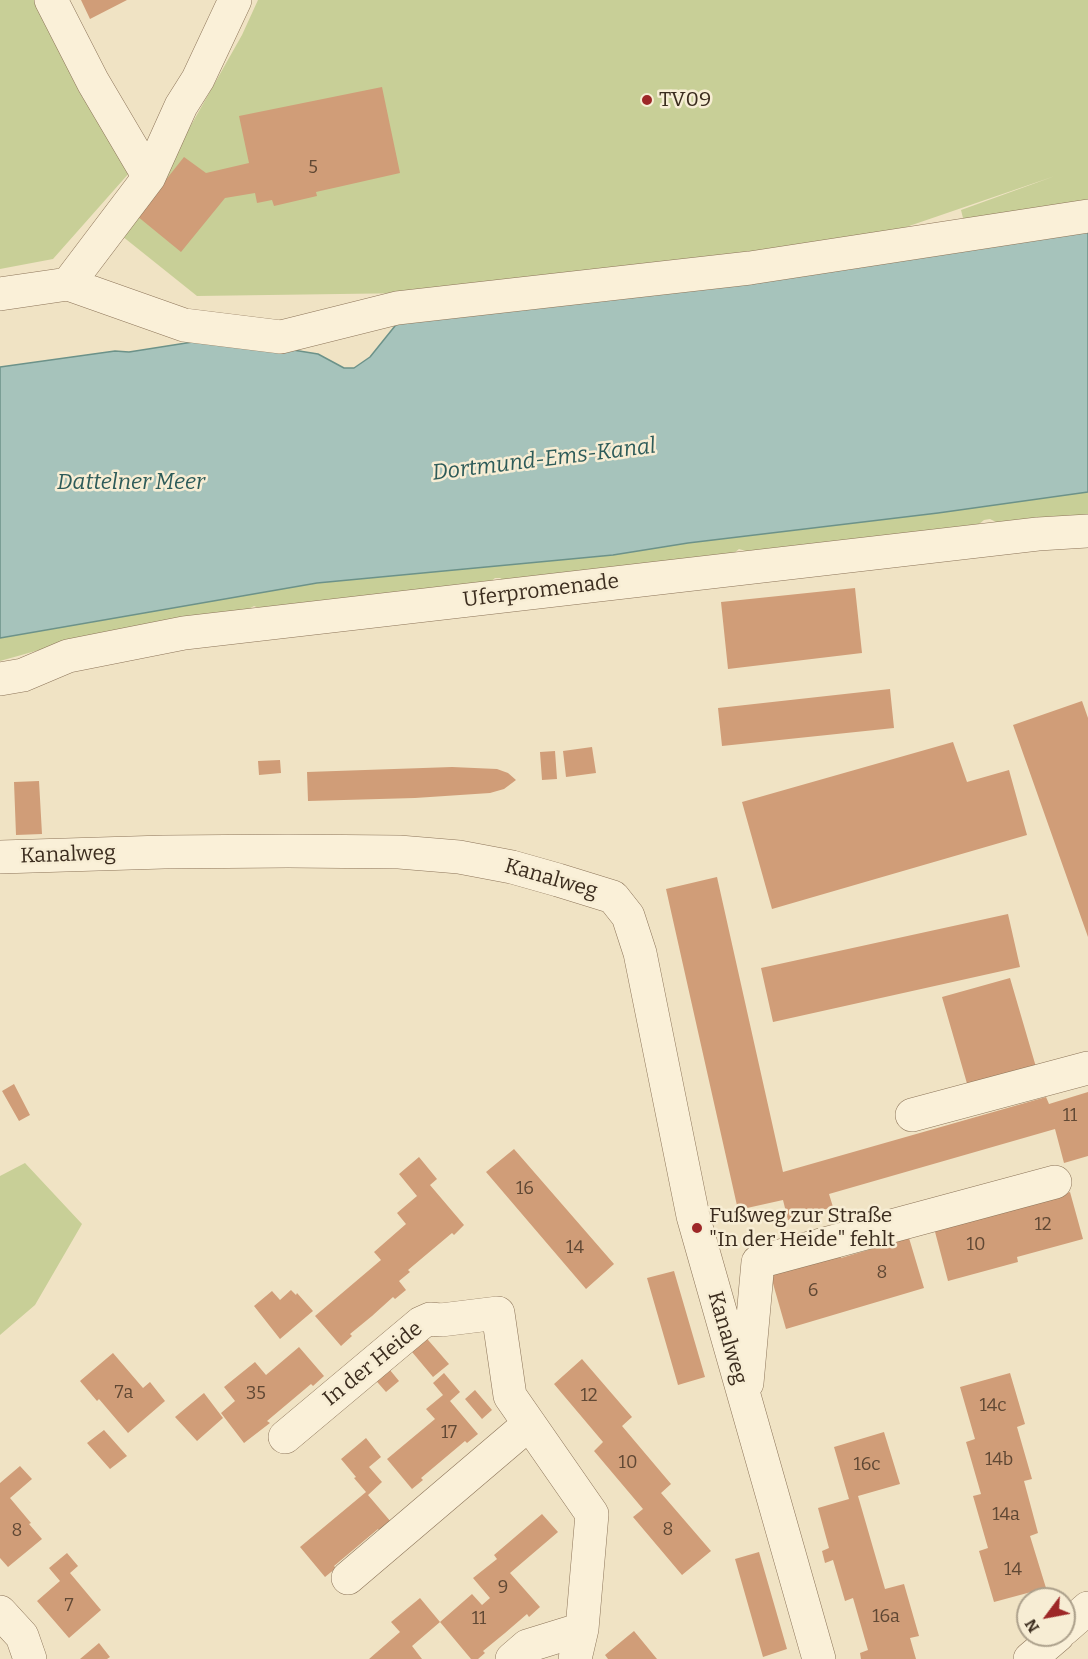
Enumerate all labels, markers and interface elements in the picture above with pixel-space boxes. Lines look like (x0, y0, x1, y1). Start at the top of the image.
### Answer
place label: TV09 (659, 87, 711, 113)
marker: TV09 (640, 93, 654, 107)
house number: 5 (308, 157, 318, 179)
water label: Dortmund-Ems-Kanal (431, 433, 657, 487)
water label: Dattelner Meer (57, 470, 205, 496)
street label: Uferpromenade (462, 569, 620, 613)
street label: Kanalweg (20, 841, 116, 869)
street label: Kanalweg (502, 854, 600, 904)
house number: 11 (1063, 1105, 1077, 1127)
house number: 16 (516, 1178, 534, 1200)
place label: Fußweg zur Straße "In der Heide" fehlt (709, 1203, 895, 1253)
house number: 12 (1034, 1214, 1052, 1236)
marker: Fußweg zur Straße "In der Heide" fehlt (690, 1221, 704, 1235)
house number: 10 (967, 1234, 985, 1256)
house number: 14 (566, 1237, 584, 1259)
house number: 8 (877, 1262, 887, 1284)
house number: 6 (808, 1280, 818, 1302)
street label: Kanalweg (702, 1289, 752, 1387)
street label: In der Heide (318, 1316, 428, 1412)
house number: 7a (115, 1382, 133, 1404)
house number: 35 (246, 1383, 266, 1405)
house number: 12 (580, 1385, 598, 1407)
house number: 14c (979, 1395, 1007, 1417)
house number: 17 (441, 1422, 457, 1444)
house number: 14b (985, 1449, 1013, 1471)
house number: 10 (619, 1452, 637, 1474)
house number: 16c (853, 1454, 881, 1476)
house number: 14a (992, 1504, 1020, 1526)
house number: 8 (663, 1519, 673, 1541)
house number: 8 (12, 1520, 22, 1542)
house number: 14 (1004, 1559, 1022, 1581)
house number: 9 (498, 1577, 508, 1599)
north arrow (1016, 1587, 1076, 1647)
house number: 7 (64, 1595, 74, 1617)
house number: 16a (872, 1606, 900, 1628)
house number: 11 (472, 1608, 486, 1630)
text: N (1021, 1615, 1043, 1636)

